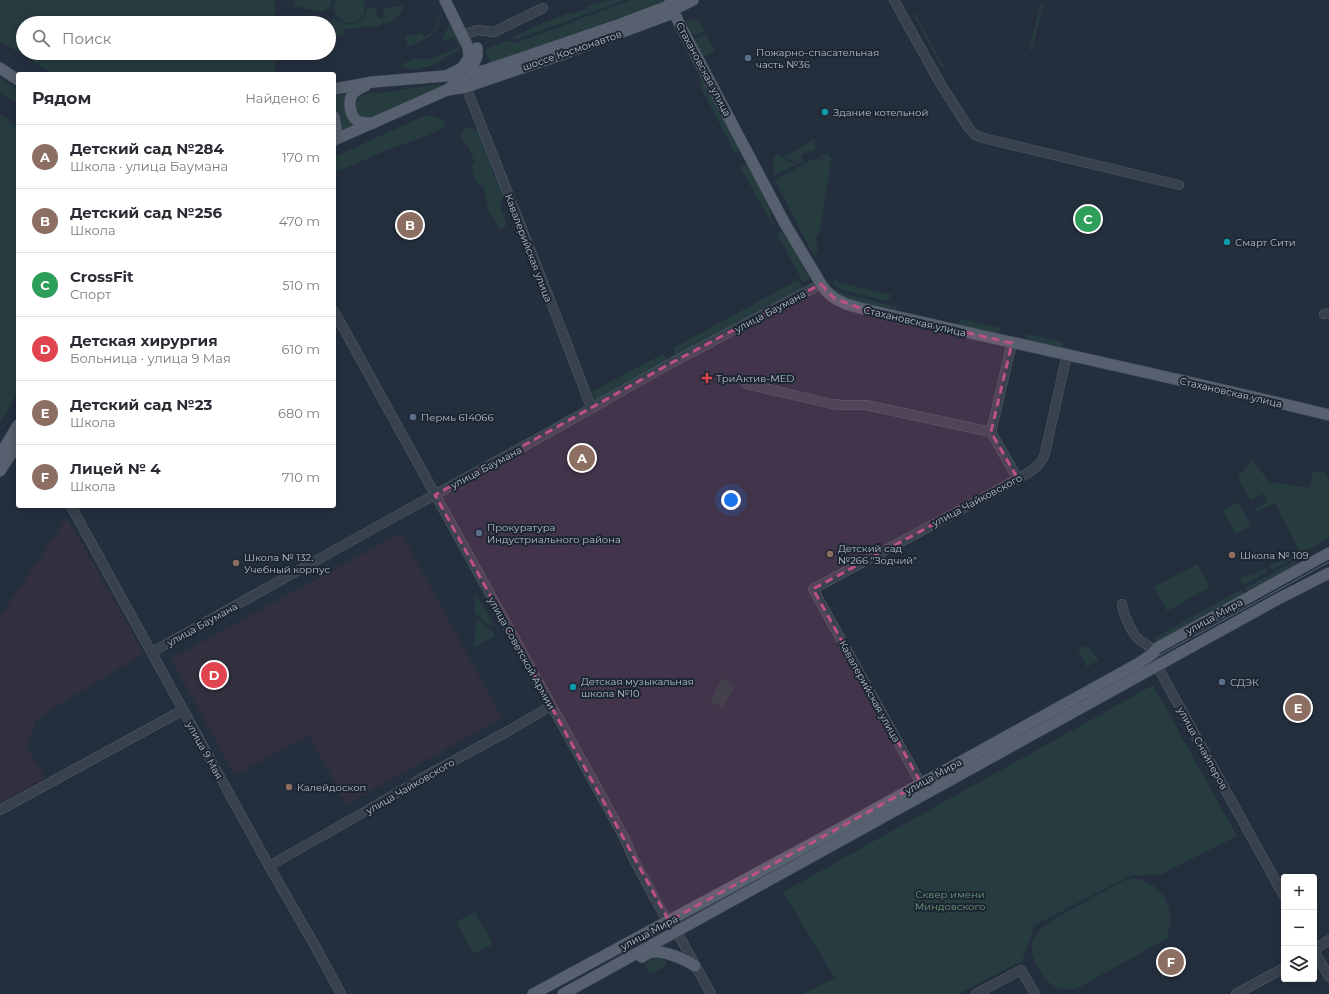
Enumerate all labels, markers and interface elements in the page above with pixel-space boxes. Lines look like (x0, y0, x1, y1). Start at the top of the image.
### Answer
search box (16, 16, 336, 60)
street label: Стахановская улица (673, 20, 734, 119)
icon: search (30, 27, 52, 49)
street label: шоссе Космонавтов (521, 27, 623, 74)
text: Поиск (62, 29, 111, 48)
place label: Пожарно-спасательная часть №36 (756, 46, 879, 71)
marker: Пожарно-спасательная часть №36 (743, 53, 753, 63)
text: Рядом (32, 88, 91, 108)
text: Найдено: 6 (245, 90, 320, 106)
place label: Здание котельной (833, 106, 928, 119)
marker: Здание котельной (820, 107, 830, 117)
text: Детский сад №284 (70, 139, 224, 158)
text: A (40, 149, 50, 165)
text: 170 m (282, 149, 320, 165)
text: Школа · улица Баумана (70, 158, 228, 174)
street label: Кавалерийская улица (502, 192, 555, 304)
text: Детский сад №256 (70, 203, 222, 222)
pin: C (1075, 204, 1101, 234)
pin: B (397, 210, 423, 240)
text: B (40, 213, 50, 229)
text: 470 m (279, 213, 320, 229)
text: Школа (70, 222, 116, 238)
place label: Смарт Сити (1235, 236, 1296, 249)
marker: Смарт Сити (1222, 237, 1232, 247)
text: CrossFit (70, 267, 134, 286)
text: C (40, 277, 50, 293)
text: 510 m (282, 277, 320, 293)
text: Спорт (70, 286, 111, 302)
street label: улица Баумана (731, 287, 808, 336)
street label: Стахановская улица (862, 303, 967, 340)
text: Детская хирургия (70, 331, 218, 350)
text: D (40, 341, 50, 357)
text: 610 m (282, 341, 320, 357)
text: Больница · улица 9 Мая (70, 350, 231, 366)
marker: ТриАктив-MED (701, 372, 713, 384)
place label: ТриАктив-MED (716, 372, 795, 385)
street label: Стахановская улица (1178, 374, 1283, 411)
text: Детский сад №23 (70, 395, 212, 414)
text: E (41, 405, 49, 421)
text: 680 m (278, 405, 320, 421)
place label: Пермь 614066 (421, 411, 494, 424)
marker: Пермь 614066 (408, 412, 418, 422)
text: Школа (70, 414, 116, 430)
street label: улица Баумана (447, 443, 524, 492)
pin: A (569, 443, 595, 473)
text: Лицей № 4 (70, 459, 161, 478)
text: F (41, 469, 49, 485)
text: 710 m (282, 469, 320, 485)
street label: улица Чайковского (929, 471, 1025, 530)
text: Школа (70, 478, 116, 494)
your location (721, 490, 741, 510)
place label: Прокуратура Индустриального района (487, 521, 621, 546)
marker: Прокуратура Индустриального района (474, 528, 484, 538)
place label: Детский сад №266 "Зодчий" (838, 542, 917, 567)
marker: Детский сад №266 "Зодчий" (825, 549, 835, 559)
place label: Школа № 109 (1240, 549, 1309, 562)
marker: Школа № 109 (1227, 550, 1237, 560)
place label: Школа № 132. Учебный корпус (244, 551, 330, 576)
marker: Школа № 132. Учебный корпус (231, 558, 241, 568)
street label: улица Советской Армии (485, 594, 558, 712)
street label: улица Мира (1183, 595, 1245, 638)
street label: улица Баумана (164, 600, 240, 650)
street label: Кавалерийская улица (836, 638, 903, 745)
pin: D (201, 660, 227, 690)
place label: Детская музыкальная школа №10 (581, 675, 694, 700)
place label: СДЭК (1230, 676, 1259, 689)
marker: СДЭК (1217, 677, 1227, 687)
marker: Детская музыкальная школа №10 (568, 682, 578, 692)
pin: E (1285, 693, 1311, 723)
street label: улица Снайперов (1174, 704, 1231, 792)
street label: улица 9 Мая (183, 718, 226, 781)
street label: улица Мира (902, 755, 964, 798)
street label: улица Чайковского (363, 756, 457, 818)
place label: Калейдоскоп (297, 781, 366, 794)
marker: Калейдоскоп (284, 782, 294, 792)
map controls (1281, 874, 1317, 982)
button: + (1281, 874, 1317, 910)
park label: Сквер имени Миндовского (915, 888, 985, 913)
button: − (1281, 910, 1317, 946)
street label: улица Мира (617, 912, 680, 953)
button: layers (1281, 946, 1317, 982)
pin: F (1158, 947, 1184, 977)

